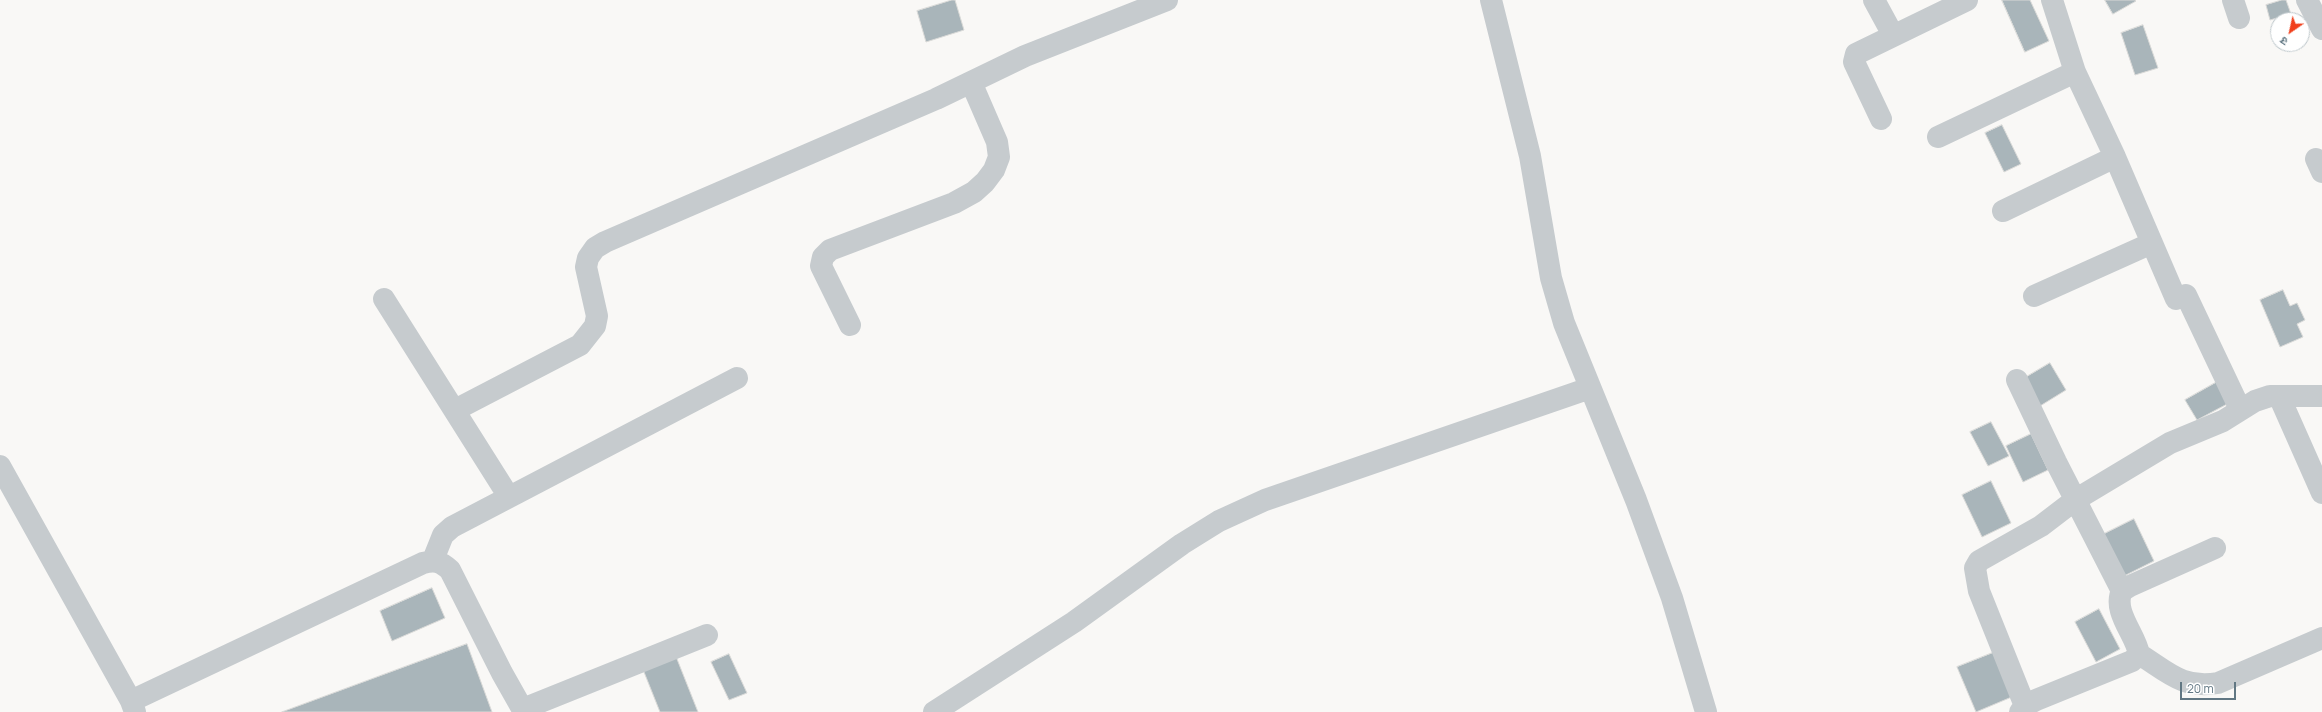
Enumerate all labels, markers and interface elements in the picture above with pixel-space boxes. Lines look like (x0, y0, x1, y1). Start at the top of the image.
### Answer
north arrow (2270, 12, 2310, 52)
text: उ (2277, 34, 2290, 50)
scale bar (2182, 674, 2238, 700)
text: 20 m (2187, 680, 2214, 697)

